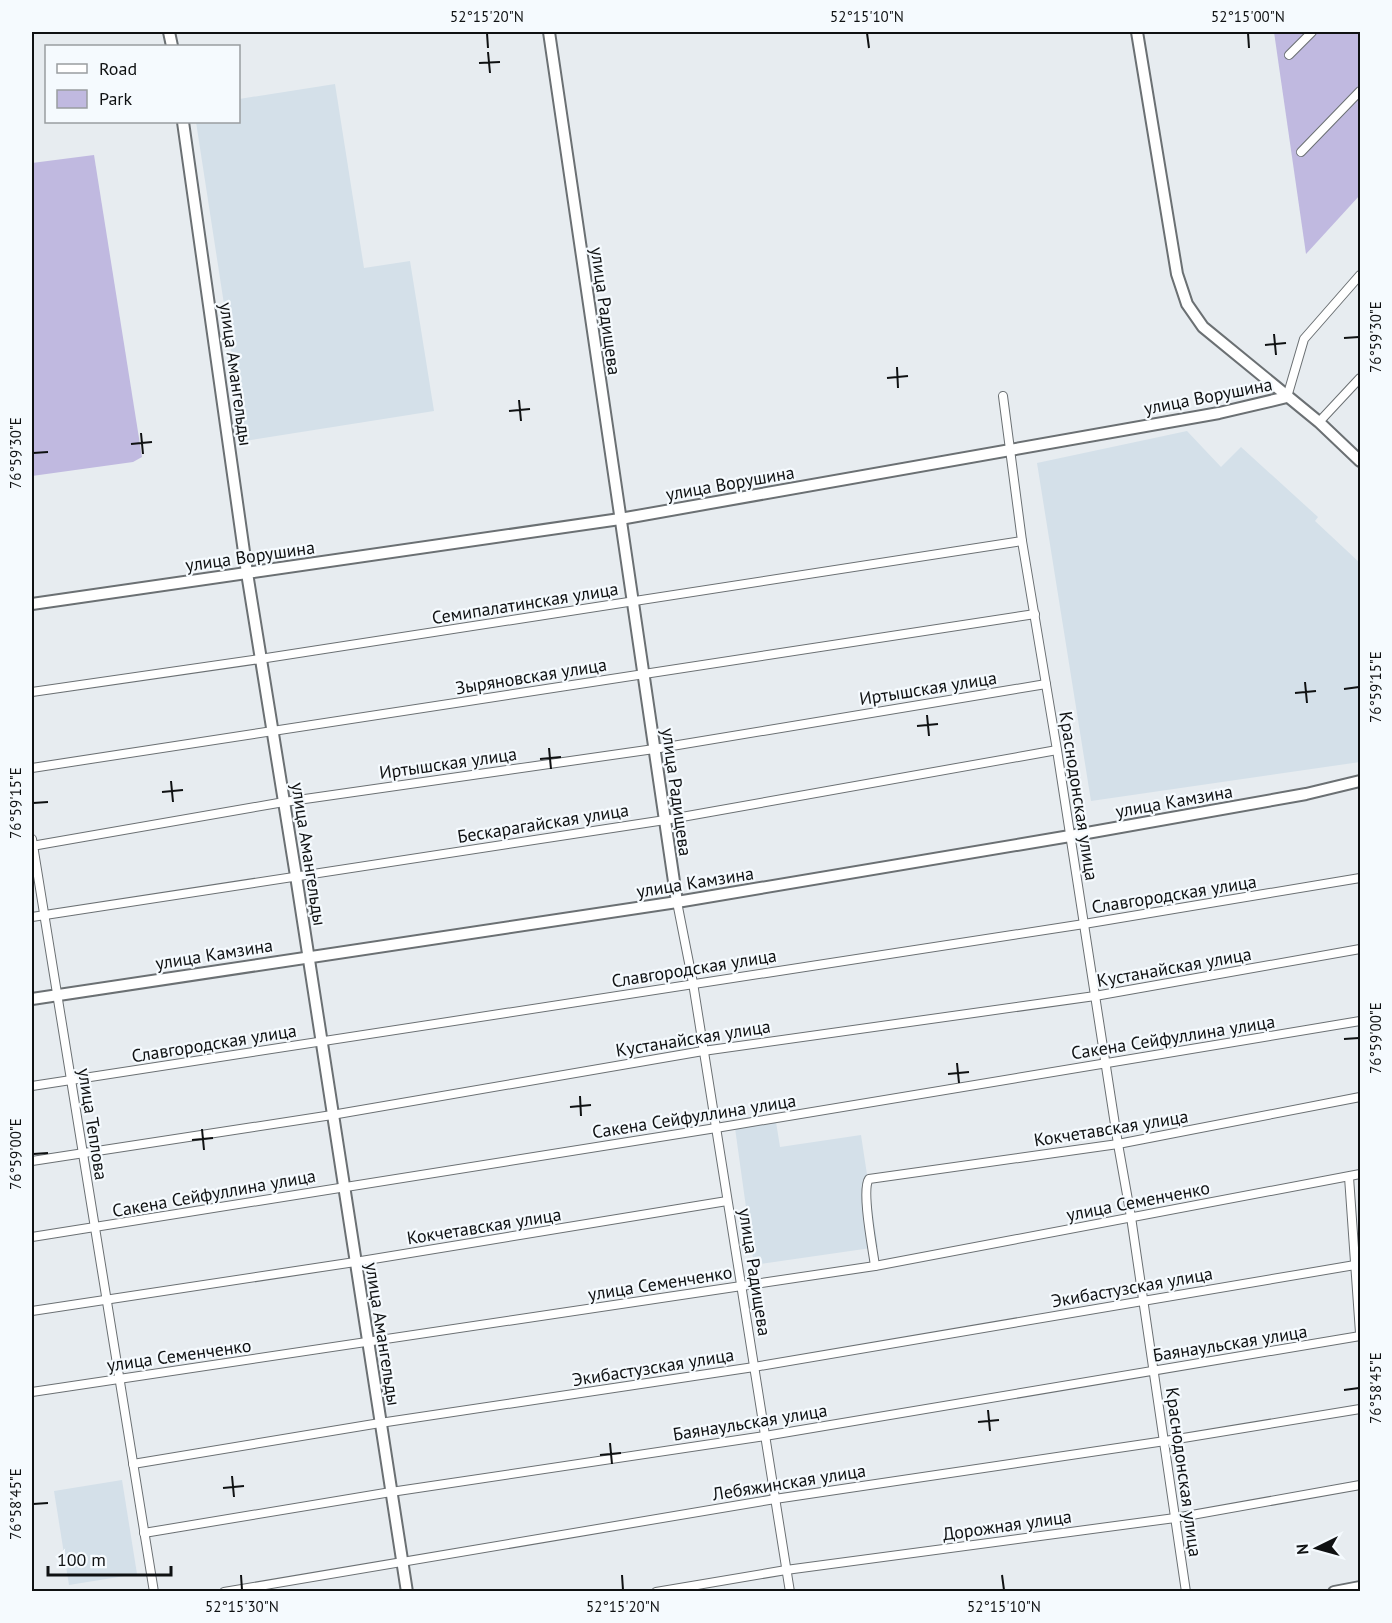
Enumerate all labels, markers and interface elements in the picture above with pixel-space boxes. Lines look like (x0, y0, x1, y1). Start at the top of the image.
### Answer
text: 52°15'20"N (450, 7, 524, 26)
text: 52°15'10"N (830, 7, 904, 26)
text: 52°15'00"N (1211, 7, 1285, 26)
legend (45, 45, 240, 123)
text: Road (99, 57, 137, 80)
text: Park (99, 87, 132, 110)
street label: улица Радищева (586, 245, 626, 377)
street label: улица Амангельды (215, 301, 257, 447)
text: 76°59'30"E (1366, 301, 1385, 373)
street label: улица Ворушина (1142, 372, 1274, 420)
text: 76°59'30"E (6, 417, 25, 489)
street label: улица Ворушина (664, 460, 796, 506)
street label: улица Ворушина (184, 536, 316, 576)
street label: Семипалатинская улица (430, 577, 620, 629)
text: 76°59'15"E (1366, 651, 1385, 723)
street label: Зыряновская улица (454, 653, 608, 699)
street label: Иртышская улица (858, 666, 998, 710)
street label: Краснодонская улица (1054, 710, 1104, 882)
street label: улица Радищева (657, 726, 697, 858)
street label: Иртышская улица (378, 742, 518, 784)
text: 76°59'15"E (6, 767, 25, 839)
street label: улица Камзина (1114, 779, 1234, 823)
street label: улица Амангельды (286, 781, 332, 927)
street label: Бескарагайская улица (456, 798, 630, 848)
street label: улица Камзина (635, 861, 755, 903)
street label: Славгородская улица (1090, 870, 1258, 918)
street label: улица Камзина (154, 933, 274, 975)
street label: Кустанайская улица (1095, 942, 1253, 992)
street label: Славгородская улица (610, 944, 778, 992)
text: 76°59'00"E (1366, 1002, 1385, 1074)
street label: Сакена Сейфуллина улица (1069, 1010, 1277, 1064)
street label: Кустанайская улица (614, 1014, 772, 1062)
street label: Славгородская улица (130, 1019, 298, 1067)
street label: улица Теплова (73, 1066, 113, 1182)
street label: Сакена Сейфуллина улица (590, 1089, 798, 1143)
street label: Кокчетавская улица (1032, 1104, 1190, 1152)
text: 76°59'00"E (6, 1118, 25, 1190)
street label: Сакена Сейфуллина улица (110, 1164, 318, 1222)
street label: улица Семенченко (1064, 1176, 1212, 1226)
street label: Кокчетавская улица (405, 1202, 563, 1250)
street label: улица Радищева (734, 1206, 776, 1338)
street label: улица Семенченко (586, 1260, 734, 1306)
street label: улица Амангельды (360, 1261, 406, 1407)
street label: Экибастузская улица (1049, 1261, 1215, 1313)
street label: Баянаульская улица (1151, 1319, 1309, 1367)
street label: улица Семенченко (105, 1333, 253, 1377)
street label: Экибастузская улица (570, 1343, 736, 1391)
text: 76°58'45"E (1366, 1352, 1385, 1424)
street label: Краснодонская улица (1161, 1386, 1207, 1558)
street label: Баянаульская улица (671, 1398, 829, 1446)
street label: Лебяжинская улица (710, 1459, 867, 1506)
text: 76°58'45"E (6, 1468, 25, 1540)
street label: Дорожная улица (941, 1505, 1073, 1545)
north arrow (1287, 1518, 1347, 1578)
scale bar (48, 1539, 171, 1577)
text: N (1292, 1543, 1312, 1555)
text: 100 m (57, 1548, 106, 1571)
text: 52°15'30"N (205, 1597, 279, 1616)
text: 52°15'20"N (586, 1597, 660, 1616)
text: 52°15'10"N (967, 1597, 1041, 1616)

